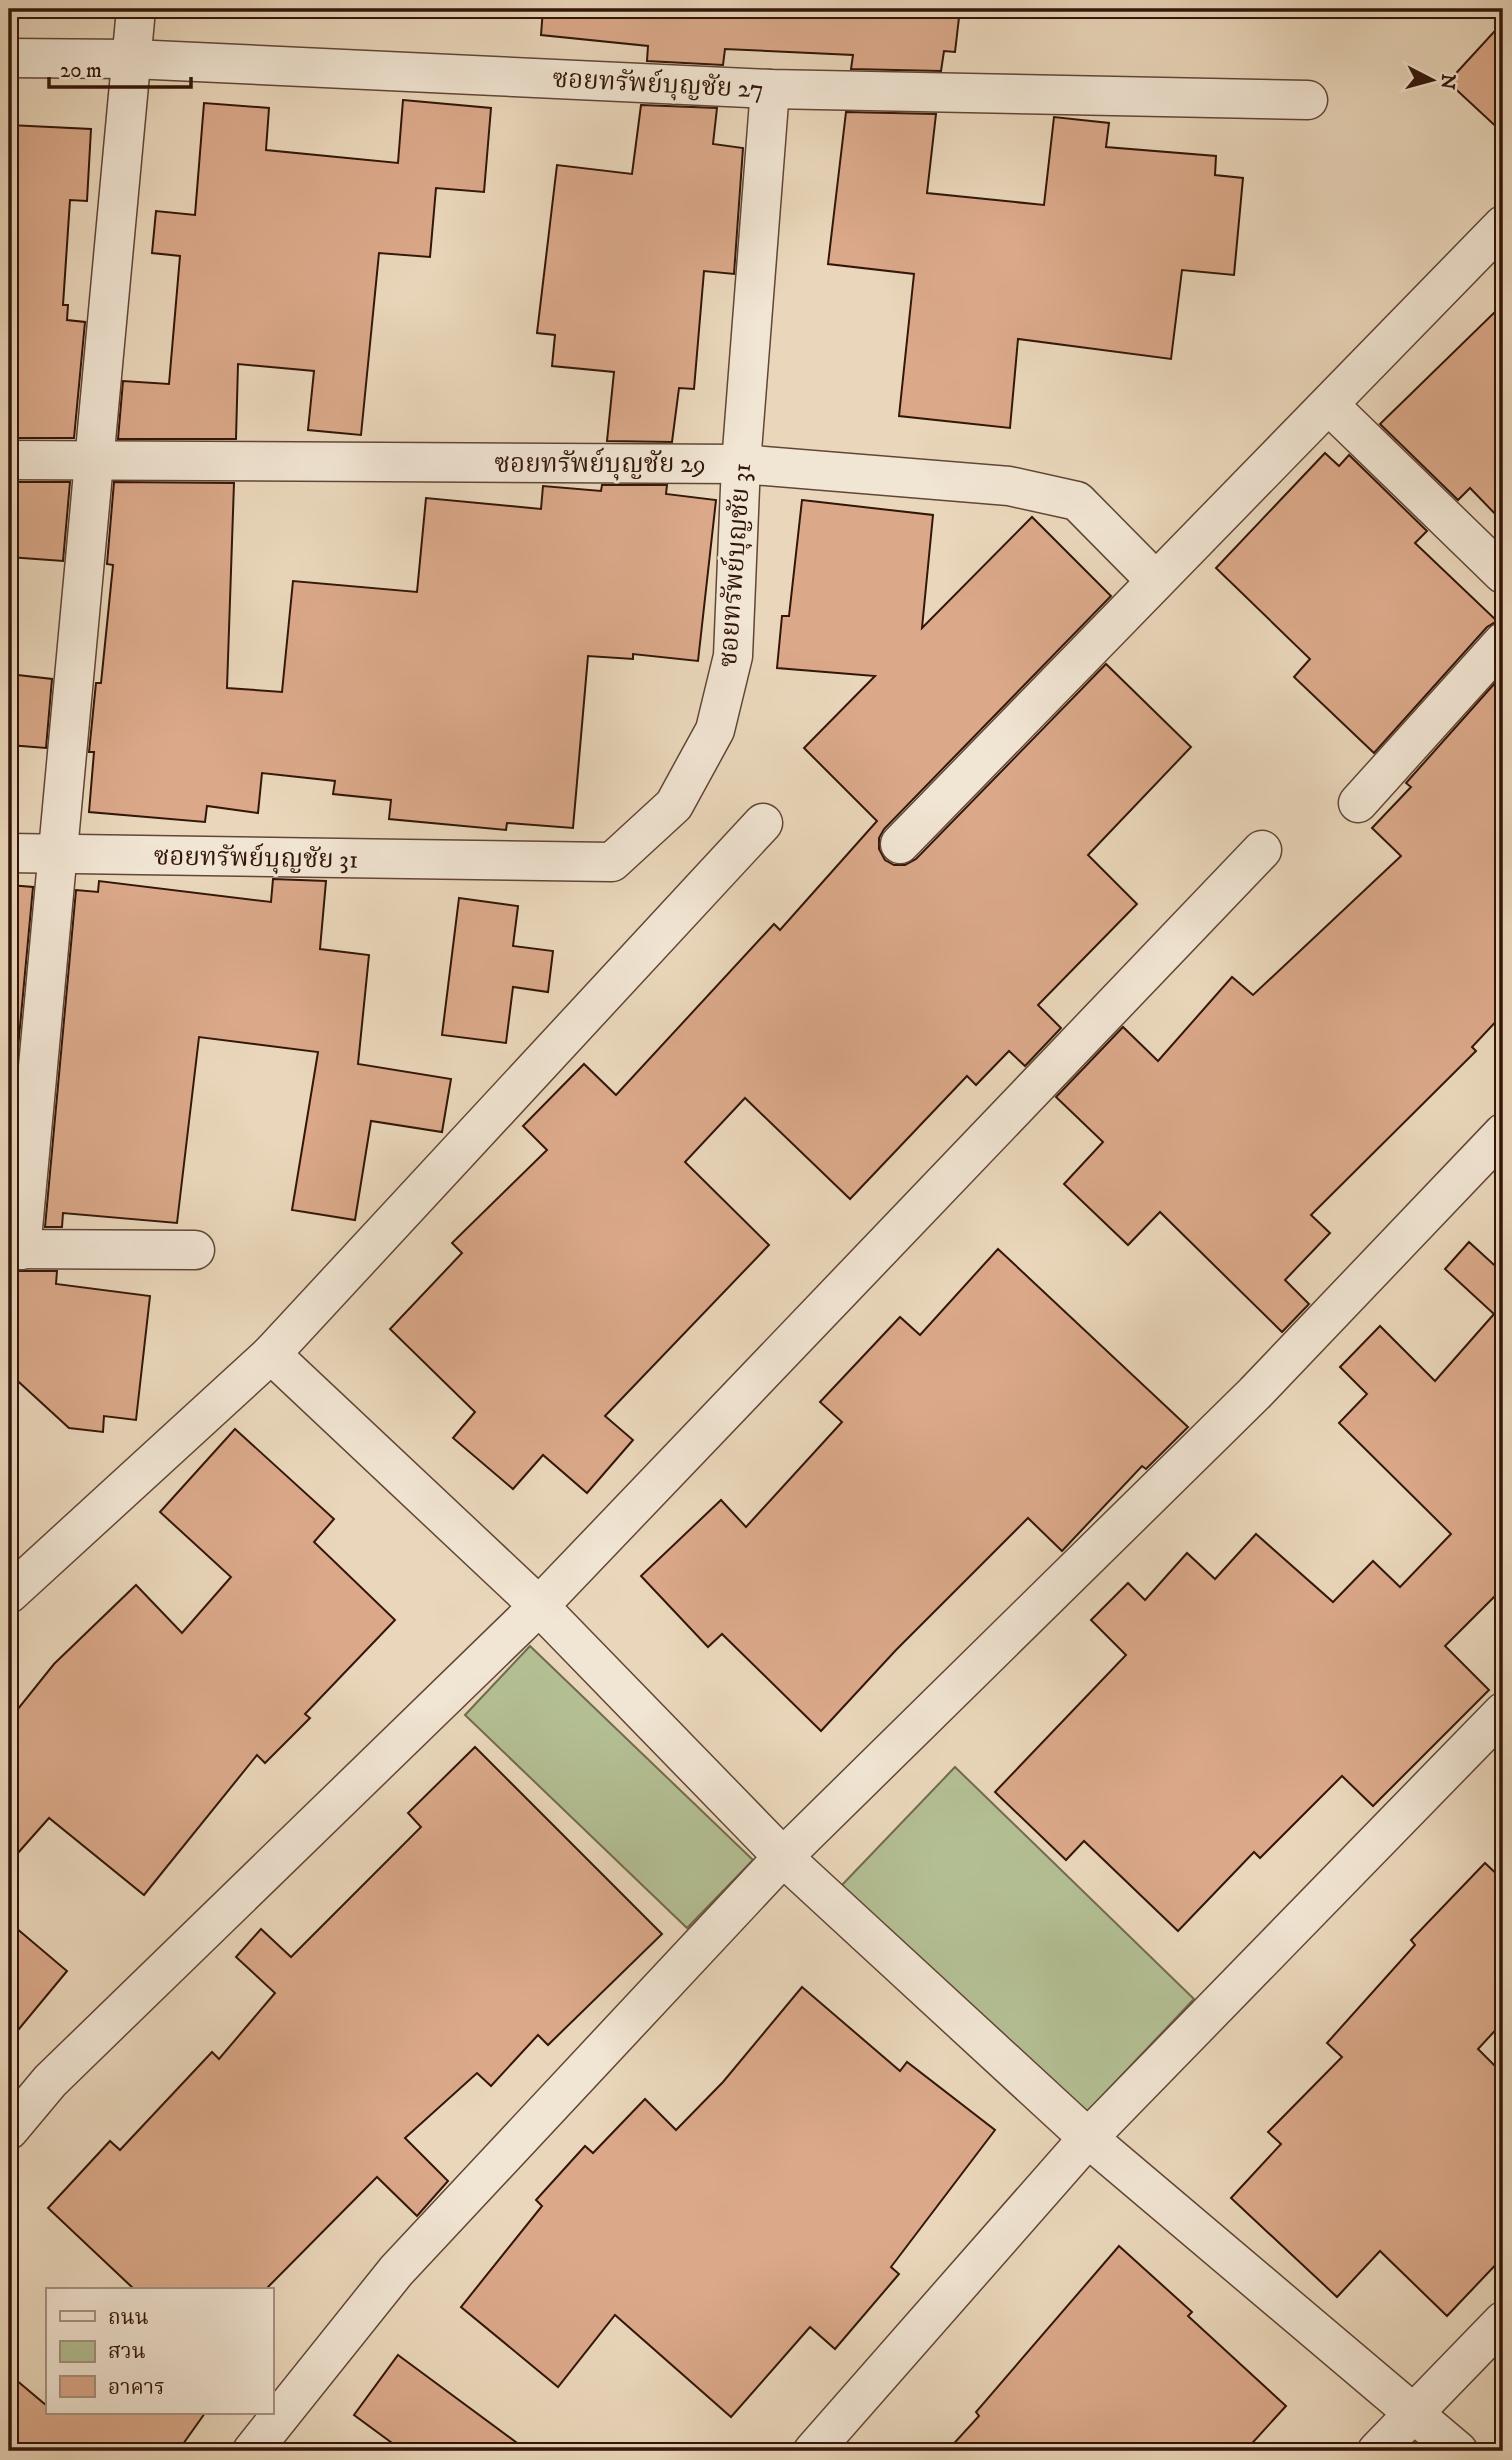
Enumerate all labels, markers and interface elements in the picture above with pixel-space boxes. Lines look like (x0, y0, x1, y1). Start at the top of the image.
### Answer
scale bar (49, 46, 191, 90)
north arrow (1396, 46, 1466, 116)
text: 20 m (60, 58, 102, 84)
street label: ซอยทรัพย์บุญชัย 27 (551, 61, 764, 107)
text: N (1435, 73, 1460, 91)
street label: ซอยทรัพย์บุญชัย 29 (494, 447, 706, 481)
street label: ซอยทรัพย์บุญชัย 31 (711, 462, 759, 668)
street label: ซอยทรัพย์บุญชัย 31 (153, 839, 359, 877)
legend (46, 2288, 273, 2414)
text: ถนน (108, 2305, 149, 2331)
text: สวน (108, 2339, 146, 2365)
text: อาคาร (108, 2375, 165, 2401)

